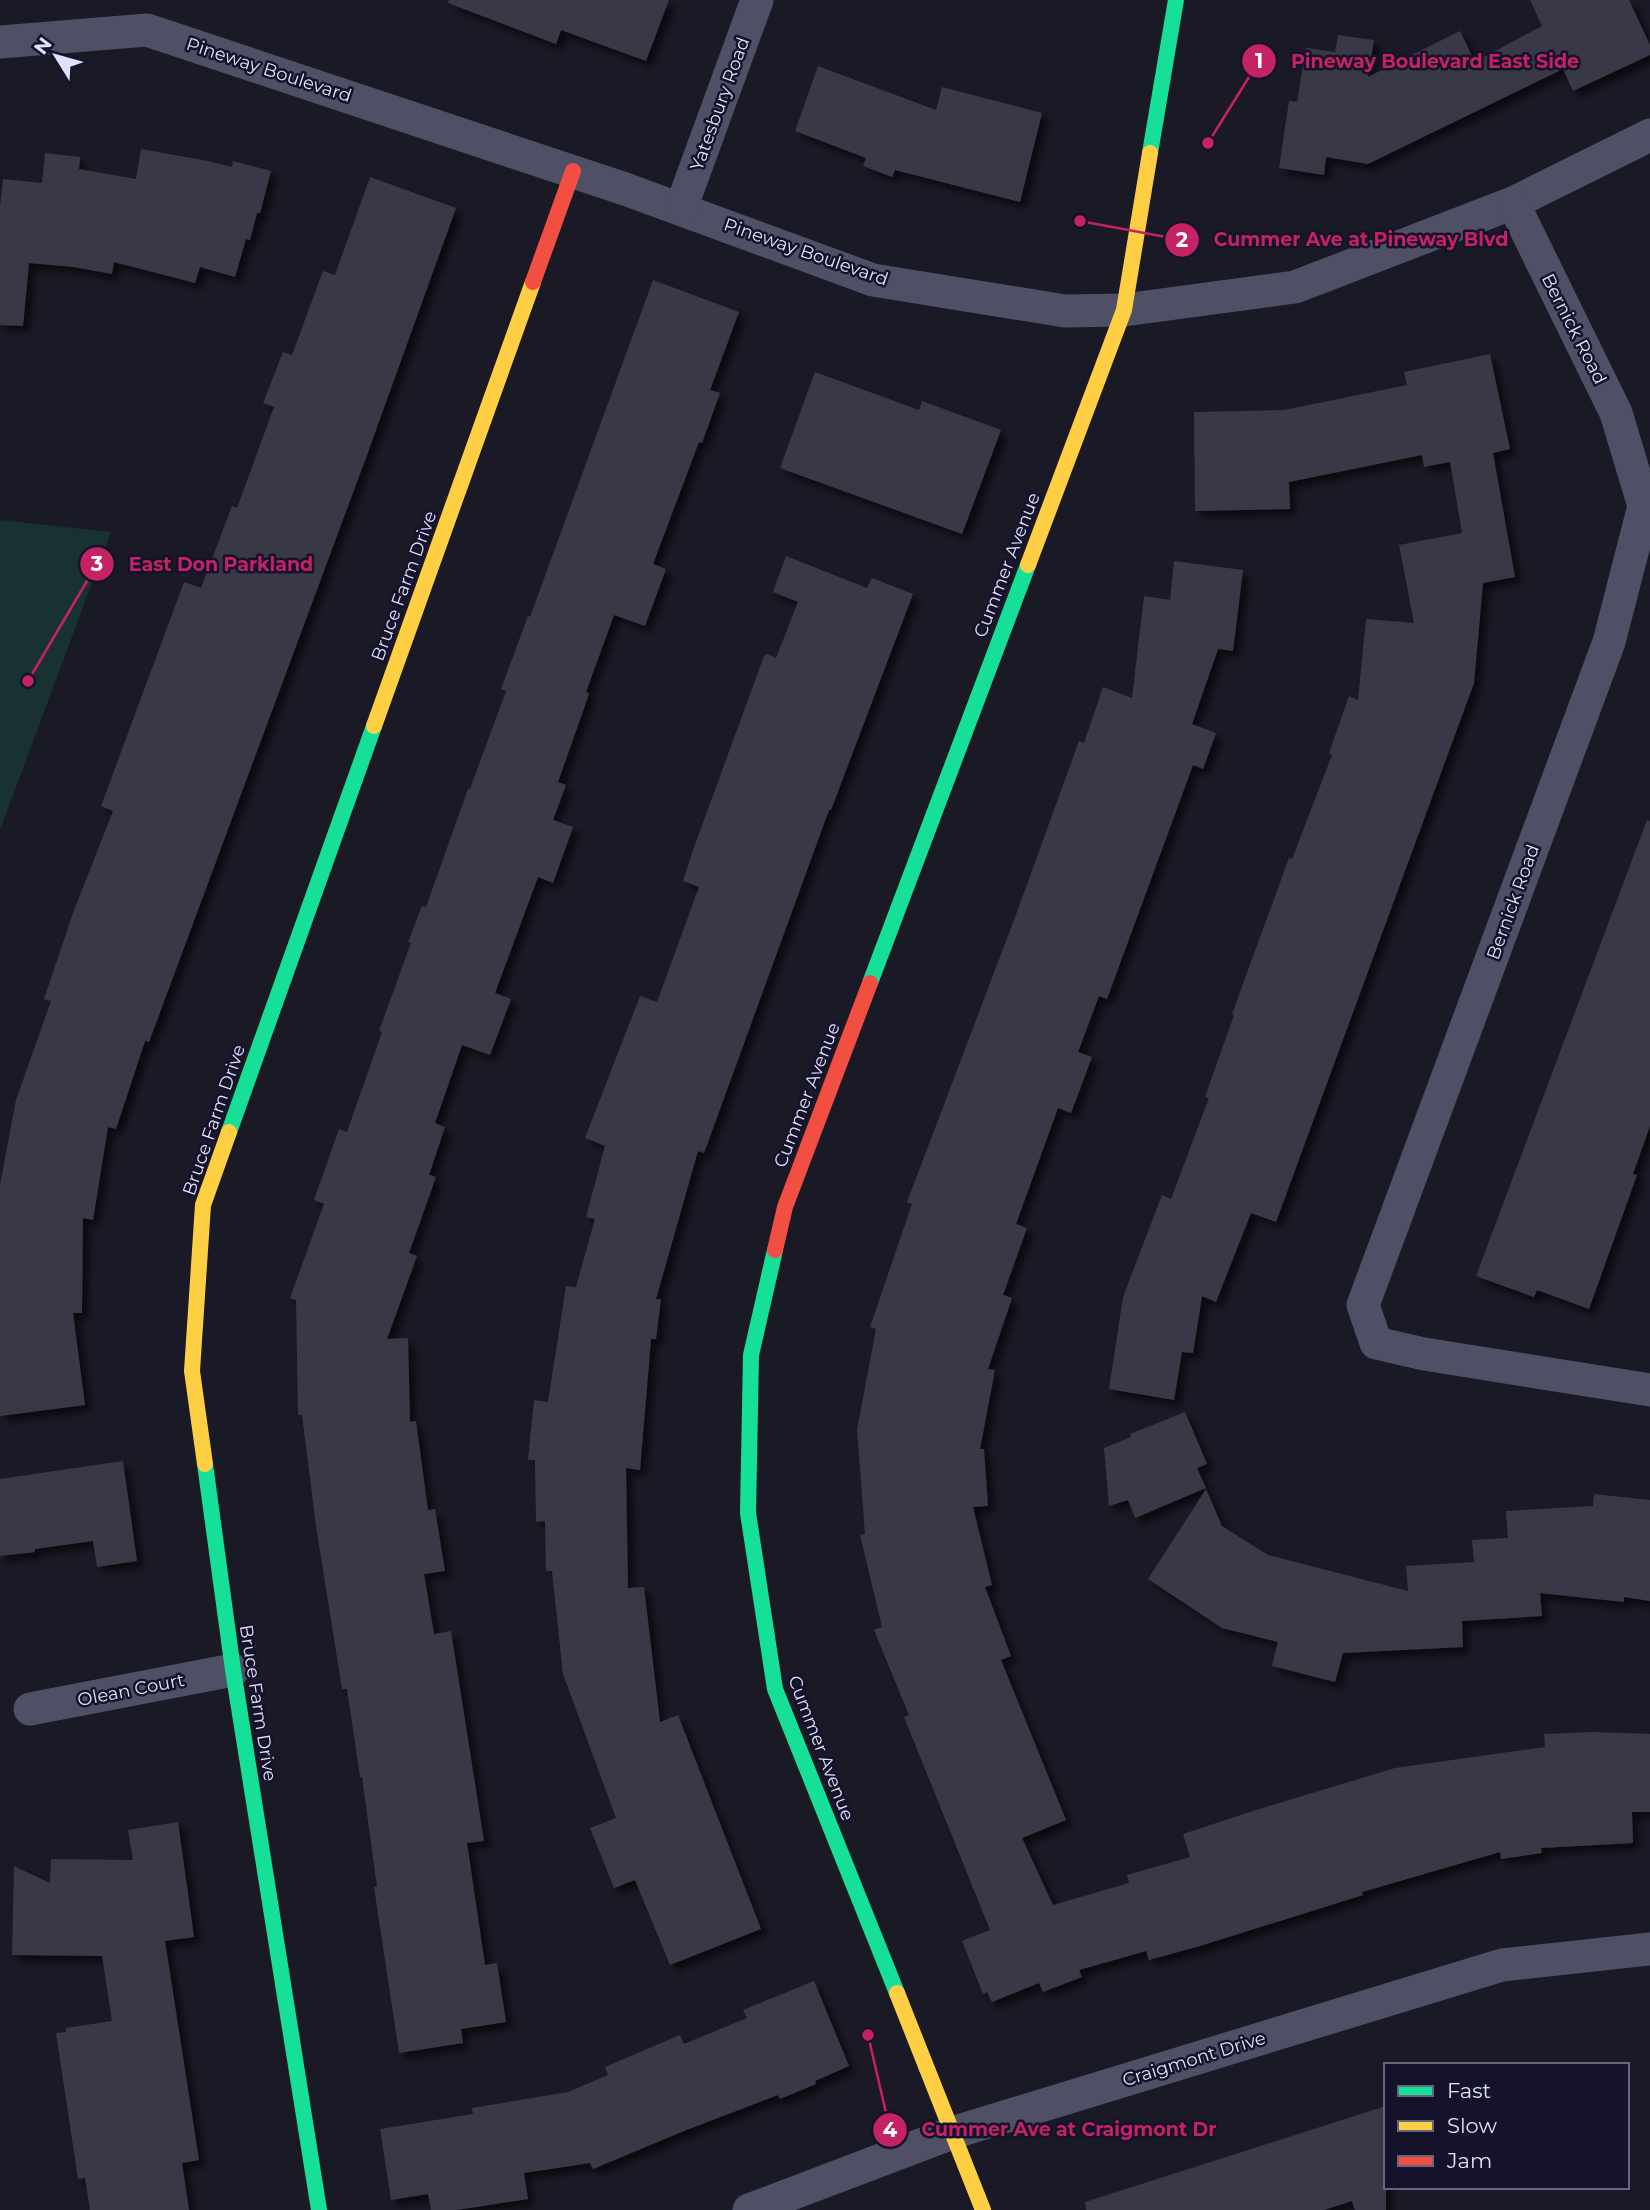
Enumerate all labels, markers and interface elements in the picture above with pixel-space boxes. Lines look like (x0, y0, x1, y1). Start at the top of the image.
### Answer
north arrow (21, 21, 91, 91)
text: N (29, 33, 57, 59)
street label: Pineway Boulevard (184, 33, 354, 107)
street label: Yatesbury Road (686, 34, 754, 174)
callout: Pineway Boulevard East Side (1241, 41, 1593, 81)
text: 1 (1255, 48, 1263, 73)
text: Pineway Boulevard East Side (1291, 50, 1579, 73)
street label: Pineway Boulevard (721, 214, 891, 290)
callout: Cummer Ave at Pineway Blvd (1164, 220, 1522, 260)
text: 2 (1176, 227, 1188, 252)
text: Cummer Ave at Pineway Blvd (1214, 228, 1508, 251)
street label: Bernick Road (1537, 270, 1611, 388)
street label: Cummer Avenue (969, 489, 1045, 641)
street label: Bruce Farm Drive (367, 508, 441, 664)
callout: East Don Parkland (79, 544, 327, 584)
text: 3 (90, 551, 103, 576)
text: East Don Parkland (129, 553, 313, 576)
street label: Bernick Road (1482, 841, 1544, 963)
street label: Cummer Avenue (769, 1019, 845, 1171)
street label: Bruce Farm Drive (178, 1042, 250, 1198)
street label: Bruce Farm Drive (235, 1623, 281, 1783)
street label: Olean Court (76, 1669, 186, 1711)
street label: Cummer Avenue (783, 1672, 859, 1824)
street label: Craigmont Drive (1120, 2027, 1268, 2091)
legend (1384, 2063, 1629, 2189)
text: Fast (1447, 2078, 1491, 2103)
callout: Cummer Ave at Craigmont Dr (873, 2110, 1231, 2150)
text: Slow (1447, 2113, 1497, 2138)
text: 4 (883, 2117, 898, 2142)
text: Cummer Ave at Craigmont Dr (922, 2118, 1216, 2141)
text: Jam (1446, 2148, 1492, 2173)

